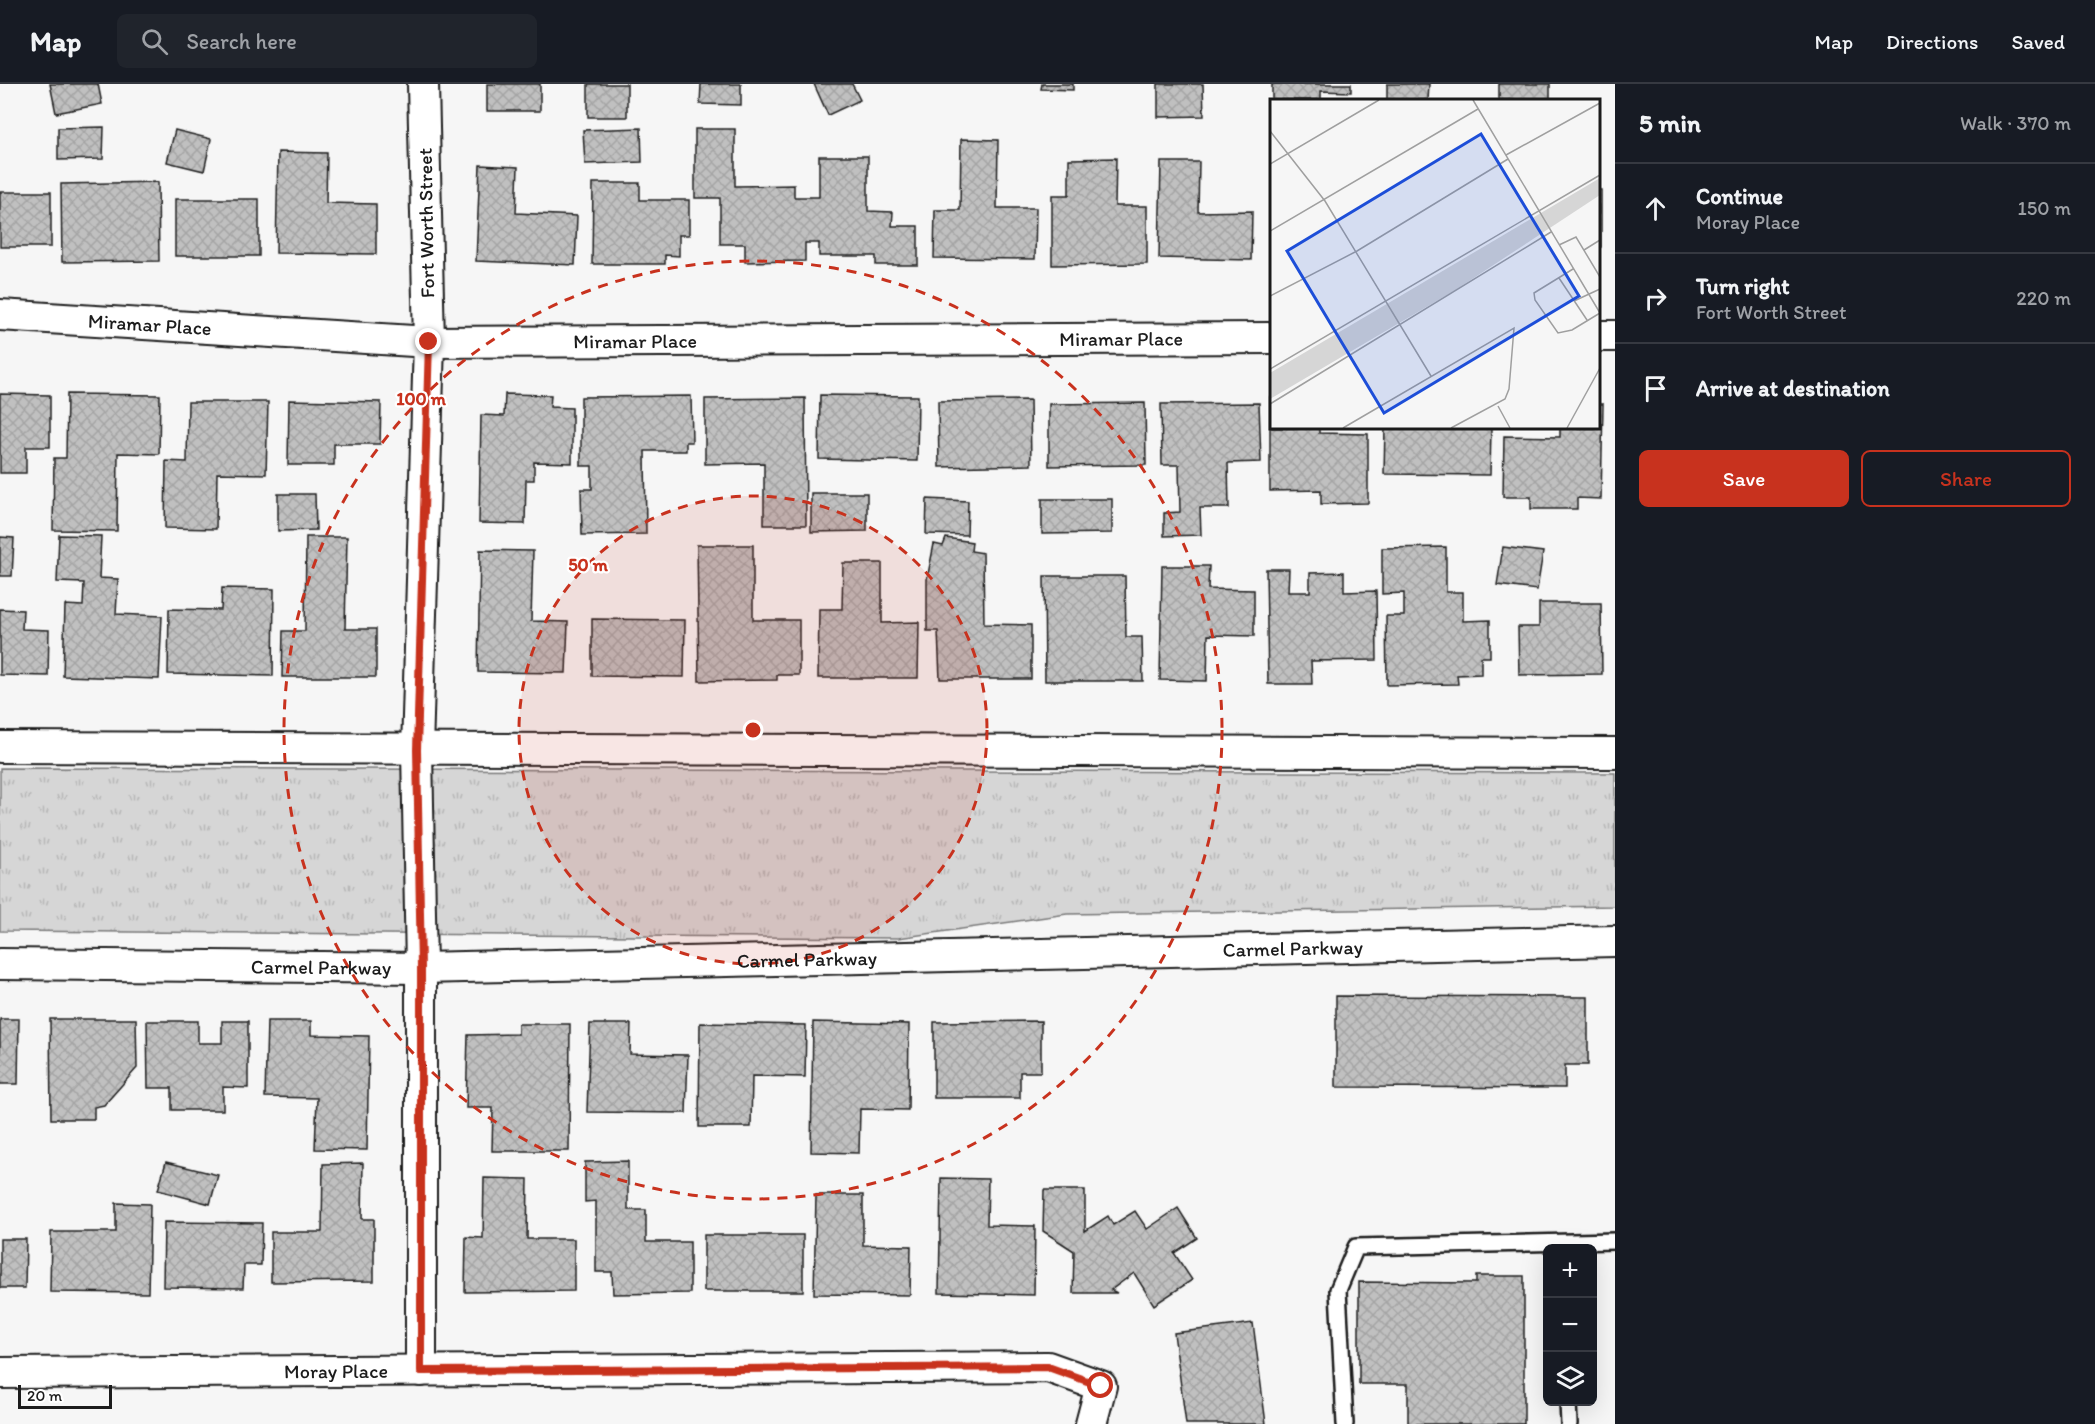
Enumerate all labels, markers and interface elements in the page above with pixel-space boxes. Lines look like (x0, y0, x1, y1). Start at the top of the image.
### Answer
search box (117, 14, 537, 68)
text: Map (30, 24, 81, 58)
icon: search (138, 25, 171, 58)
text: Search here (186, 28, 297, 55)
text: Map (1815, 29, 1853, 54)
text: Directions (1886, 29, 1978, 54)
text: Saved (2011, 29, 2065, 54)
inset map (1270, 99, 1600, 429)
text: 5 min (1639, 107, 1701, 139)
text: Walk · 370 m (1960, 111, 2071, 135)
street label: Fort Worth Street (413, 147, 439, 298)
text: Continue (1696, 183, 1783, 210)
icon: ahead (1639, 192, 1672, 225)
text: 150 m (2018, 196, 2071, 220)
text: Moray Place (1696, 210, 1800, 234)
text: Turn right (1696, 273, 1790, 300)
icon: right (1639, 282, 1672, 315)
text: 220 m (2016, 286, 2071, 310)
text: Fort Worth Street (1696, 300, 1846, 324)
street label: Miramar Place (87, 309, 212, 340)
street label: Miramar Place (1059, 326, 1183, 351)
route end (415, 328, 441, 354)
street label: Miramar Place (573, 329, 697, 353)
icon: arrive (1639, 372, 1672, 405)
text: Arrive at destination (1696, 375, 1890, 402)
text: 100 m (396, 388, 447, 410)
button: Save (1639, 450, 1849, 507)
button: Share (1861, 450, 2071, 507)
text: 50 m (568, 554, 609, 576)
centre of rings (743, 720, 763, 740)
street label: Carmel Parkway (1222, 935, 1364, 962)
street label: Carmel Parkway (736, 946, 878, 973)
street label: Carmel Parkway (251, 954, 392, 980)
map controls (1543, 1244, 1597, 1406)
button: + (1543, 1244, 1597, 1298)
button: − (1543, 1298, 1597, 1352)
button: layers (1543, 1352, 1597, 1406)
street label: Moray Place (284, 1359, 388, 1383)
route start (1087, 1372, 1113, 1398)
scale bar (18, 1382, 112, 1410)
text: 20 m (27, 1386, 62, 1405)

